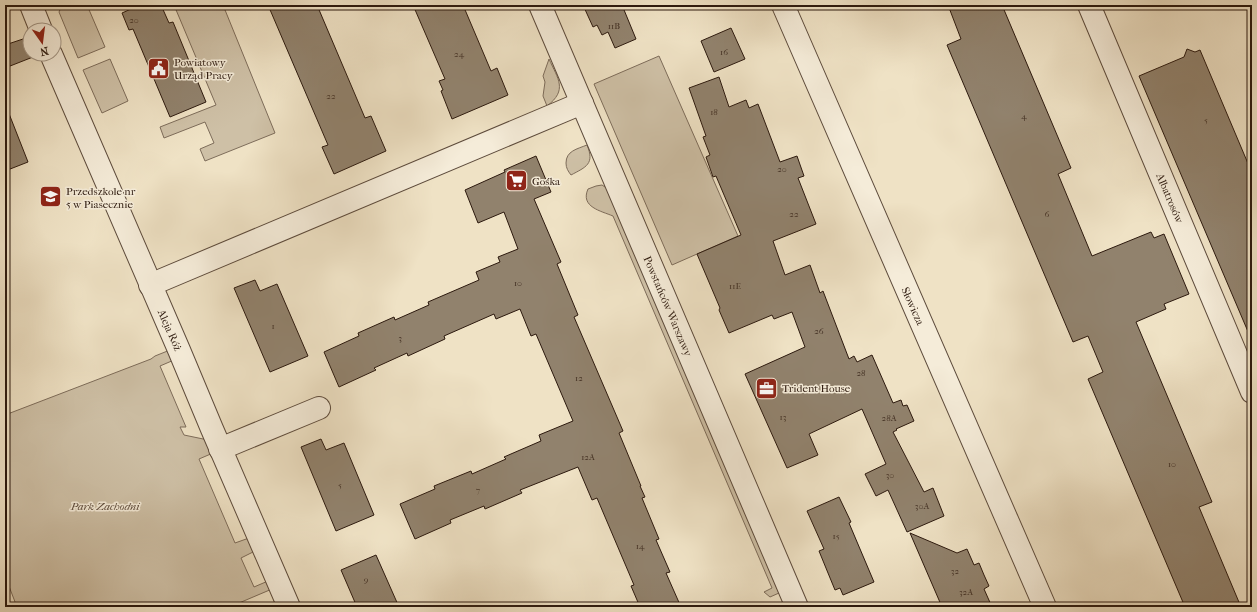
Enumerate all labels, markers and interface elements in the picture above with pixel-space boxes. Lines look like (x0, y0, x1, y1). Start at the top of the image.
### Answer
house number: 20 (129, 15, 139, 25)
house number: 11B (608, 21, 620, 31)
north arrow (22, 22, 62, 62)
text: N (38, 44, 50, 59)
house number: 16 (720, 47, 728, 57)
house number: 24 (454, 49, 465, 59)
public building icon: Powiatowy Urząd Pracy (146, 55, 172, 81)
place label: Powiatowy Urząd Pracy (174, 56, 234, 82)
house number: 22 (326, 91, 336, 101)
house number: 18 (710, 107, 718, 117)
house number: 4 (1021, 111, 1027, 121)
house number: 5 (1204, 115, 1208, 125)
house number: 20 (777, 164, 787, 174)
supermarket icon: Gośka (503, 168, 529, 194)
street label: Albatrosów (1153, 170, 1186, 226)
place label: Gośka (532, 175, 561, 188)
school or university icon: Przedszkole nr 5 w Piasecznie (37, 184, 63, 210)
place label: Przedszkole nr 5 w Piasecznie (66, 185, 136, 211)
house number: 22 (789, 209, 799, 219)
house number: 6 (1045, 209, 1050, 219)
street label: Powstańców Warszawy (641, 254, 695, 359)
house number: 10 (514, 278, 522, 288)
house number: 11E (729, 281, 741, 291)
street label: Słowicza (898, 285, 927, 328)
street label: Aleja Róż (154, 307, 184, 353)
house number: 1 (271, 321, 275, 331)
house number: 26 (814, 326, 824, 336)
house number: 3 (398, 333, 402, 343)
house number: 28 (856, 368, 866, 378)
house number: 12 (575, 373, 583, 383)
office icon: Trident House (754, 375, 780, 401)
place label: Trident House (782, 382, 851, 395)
house number: 13 (780, 412, 787, 422)
house number: 28A (882, 413, 897, 423)
house number: 12A (581, 452, 595, 462)
house number: 10 (1168, 459, 1176, 469)
house number: 30 (886, 470, 894, 480)
house number: 5 (338, 480, 342, 490)
house number: 7 (476, 485, 481, 495)
park label: Park Zachodni (70, 500, 140, 513)
house number: 30A (915, 501, 929, 511)
house number: 15 (832, 531, 840, 541)
house number: 14 (636, 541, 645, 551)
house number: 32 (951, 566, 960, 576)
house number: 9 (364, 574, 369, 584)
house number: 32A (959, 587, 973, 597)

